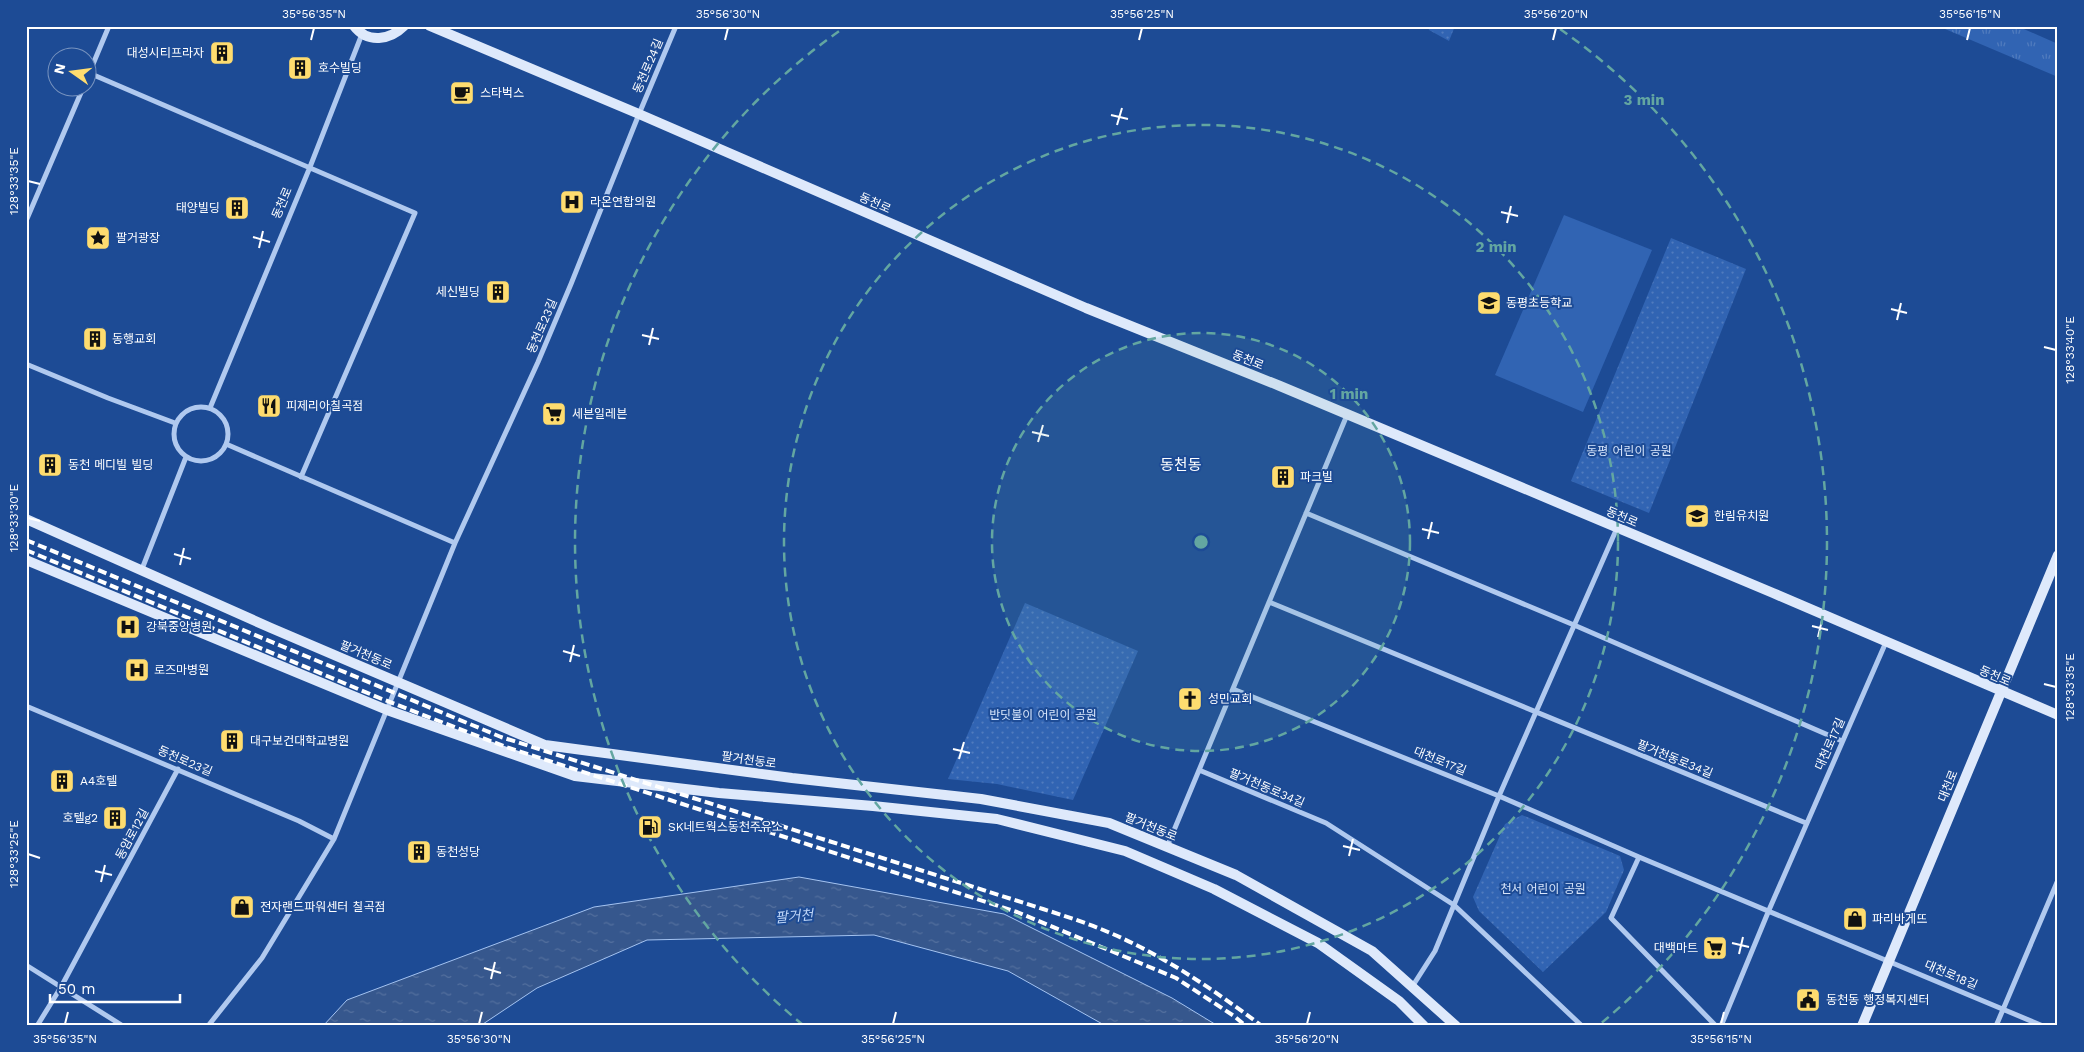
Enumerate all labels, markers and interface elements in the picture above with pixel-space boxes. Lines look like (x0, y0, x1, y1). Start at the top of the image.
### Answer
text: 35°56'35"N (282, 7, 346, 21)
text: 35°56'30"N (696, 7, 760, 21)
text: 35°56'25"N (1110, 7, 1174, 21)
text: 35°56'20"N (1524, 7, 1588, 21)
text: 35°56'15"N (1939, 7, 2001, 21)
street label: 동천로24길 (630, 37, 666, 95)
building icon: 대성시티프라자 (209, 40, 235, 66)
place label: 대성시티프라자 (127, 46, 204, 60)
north arrow (48, 48, 98, 98)
building icon: 호수빌딩 (287, 55, 313, 81)
place label: 호수빌딩 (318, 61, 362, 75)
text: N (50, 62, 68, 76)
cafe icon: 스타벅스 (449, 80, 475, 106)
place label: 스타벅스 (480, 86, 524, 100)
text: 3 min (1624, 91, 1664, 109)
text: 128°33'35"E (7, 147, 21, 215)
street label: 동천로 (269, 185, 295, 221)
hospital icon: 라온연합의원 (559, 189, 585, 215)
street label: 동천로 (857, 190, 893, 216)
building icon: 태양빌딩 (224, 195, 250, 221)
place label: 라온연합의원 (590, 195, 656, 209)
place label: 태양빌딩 (176, 201, 220, 215)
place icon: 팔거광장 (85, 225, 111, 251)
place label: 팔거광장 (116, 231, 160, 245)
text: 2 min (1475, 238, 1517, 256)
building icon: 세신빌딩 (485, 279, 511, 305)
place label: 세신빌딩 (436, 285, 480, 299)
school or university icon: 동평초등학교 (1476, 290, 1502, 316)
street label: 동천로23길 (524, 296, 560, 356)
place label: 동평초등학교 (1506, 296, 1572, 310)
text: 128°33'40"E (2063, 316, 2077, 384)
building icon: 동행교회 (82, 326, 108, 352)
place label: 동행교회 (112, 332, 156, 346)
street label: 동천로 (1230, 347, 1266, 373)
text: 1 min (1330, 385, 1368, 403)
restaurant icon: 피제리아칠곡점 (256, 393, 282, 419)
place label: 피제리아칠곡점 (286, 399, 363, 413)
supermarket icon: 세븐일레븐 (541, 401, 567, 427)
place label: 세븐일레븐 (572, 407, 627, 421)
park label: 동평 어린이 공원 (1586, 444, 1672, 458)
building icon: 동천 메디빌 빌딩 (37, 452, 63, 478)
district label: 동천동 (1160, 456, 1202, 474)
place label: 동천 메디빌 빌딩 (68, 458, 153, 472)
building icon: 파크빌 (1270, 464, 1296, 490)
place label: 파크빌 (1300, 470, 1333, 484)
text: 128°33'30"E (7, 483, 21, 552)
school or university icon: 한림유치원 (1684, 503, 1710, 529)
street label: 동천로 (1604, 504, 1640, 530)
place label: 한림유치원 (1714, 509, 1769, 523)
centre of rings (1192, 533, 1210, 551)
hospital icon: 강북중앙병원 (115, 614, 141, 640)
place label: 강북중앙병원 (146, 620, 212, 634)
street label: 팔거천동로 (338, 638, 394, 672)
text: 128°33'35"E (2063, 653, 2077, 721)
hospital icon: 로즈마병원 (124, 657, 150, 683)
place label: 로즈마병원 (154, 663, 209, 677)
street label: 동천로 (1977, 663, 2013, 689)
church icon: 성민교회 (1177, 686, 1203, 712)
place label: 성민교회 (1208, 692, 1252, 706)
park label: 반딧불이 어린이 공원 (989, 708, 1097, 722)
street label: 대천로17길 (1812, 716, 1848, 772)
building icon: 대구보건대학교병원 (219, 728, 245, 754)
place label: 대구보건대학교병원 (250, 734, 349, 748)
street label: 팔거천동로34길 (1635, 737, 1715, 781)
street label: 동천로23길 (155, 743, 215, 779)
street label: 대천로17길 (1412, 744, 1468, 778)
street label: 팔거천동로 (721, 749, 777, 771)
street label: 팔거천동로34길 (1227, 766, 1307, 810)
building icon: A4호텔 (49, 768, 75, 794)
street label: 대천로 (1935, 768, 1961, 804)
place label: A4호텔 (80, 774, 117, 788)
building icon: 호텔g2 (102, 805, 128, 831)
street label: 동암로12길 (113, 806, 151, 862)
street label: 팔거천동로 (1123, 810, 1179, 844)
place label: 호텔g2 (63, 811, 98, 825)
fuel station icon: SK네트웍스동천주유소 (637, 814, 663, 840)
text: 128°33'25"E (7, 820, 21, 888)
place label: SK네트웍스동천주유소 (668, 820, 783, 834)
building icon: 동천성당 (406, 839, 432, 865)
place label: 동천성당 (436, 845, 480, 859)
park label: 천서 어린이 공원 (1500, 882, 1586, 896)
shop icon: 전자랜드파워센터 칠곡점 (229, 894, 255, 920)
place label: 전자랜드파워센터 칠곡점 (260, 900, 386, 914)
water label: 팔거천 (774, 906, 815, 926)
shop icon: 파리바게뜨 (1842, 906, 1868, 932)
place label: 파리바게뜨 (1872, 912, 1927, 926)
supermarket icon: 대백마트 (1702, 935, 1728, 961)
place label: 대백마트 (1654, 941, 1698, 955)
street label: 대천로18길 (1922, 958, 1980, 992)
scale bar (50, 972, 180, 1004)
text: 50 m (58, 980, 95, 998)
public building icon: 동천동 행정복지센터 (1795, 987, 1821, 1013)
place label: 동천동 행정복지센터 (1826, 993, 1929, 1007)
text: 35°56'35"N (33, 1032, 97, 1046)
text: 35°56'30"N (447, 1032, 511, 1046)
text: 35°56'25"N (861, 1032, 925, 1046)
text: 35°56'20"N (1275, 1032, 1339, 1046)
text: 35°56'15"N (1690, 1032, 1752, 1046)

